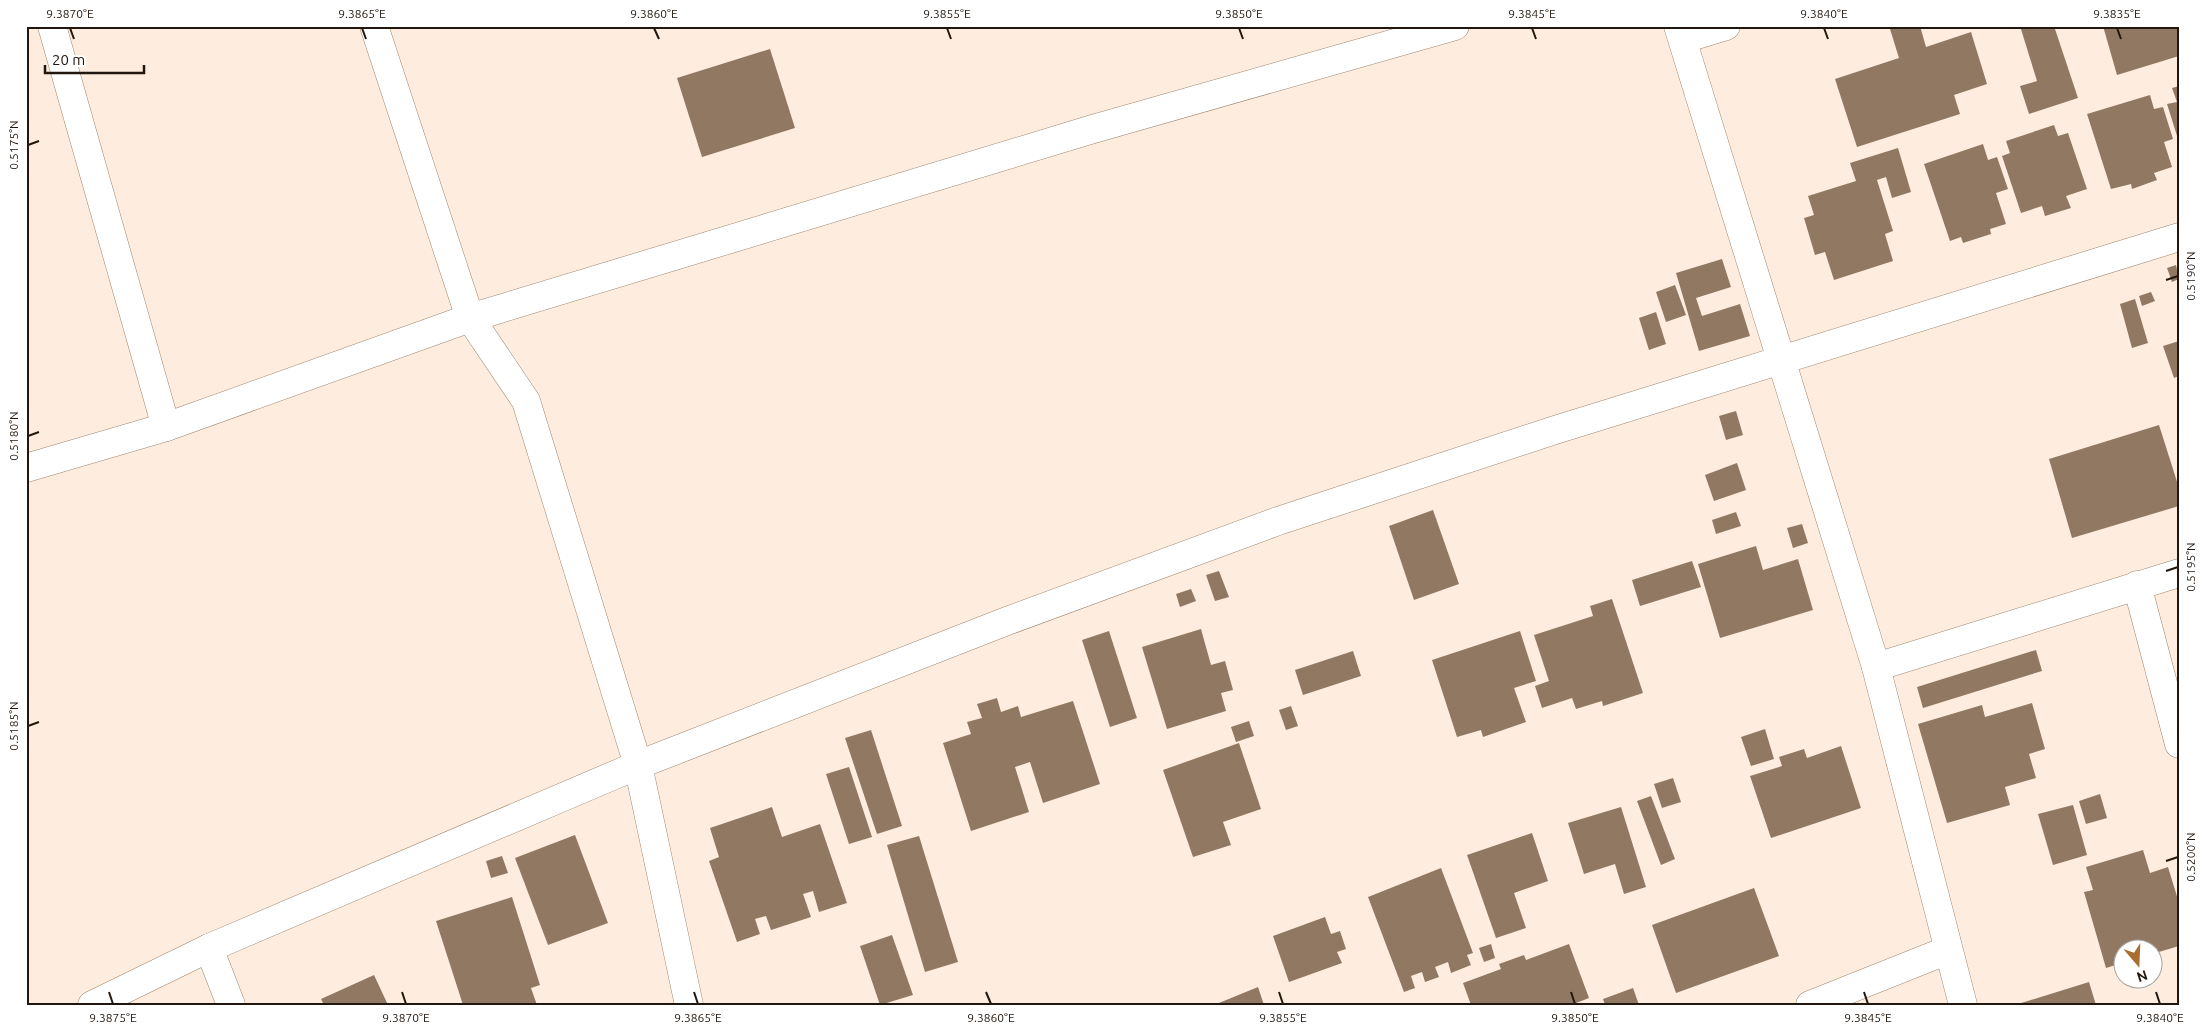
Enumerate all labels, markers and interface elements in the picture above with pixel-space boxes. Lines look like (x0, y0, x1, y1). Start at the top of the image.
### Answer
text: 9.3870°E (46, 7, 94, 20)
text: 9.3865°E (338, 7, 386, 20)
text: 9.3860°E (630, 7, 678, 20)
text: 9.3855°E (923, 7, 971, 20)
text: 9.3850°E (1215, 7, 1263, 20)
text: 9.3845°E (1508, 7, 1556, 20)
text: 9.3840°E (1800, 7, 1848, 20)
text: 9.3835°E (2093, 7, 2141, 20)
scale bar (45, 42, 144, 74)
text: 20 m (52, 51, 85, 68)
text: 0.5175°N (7, 120, 20, 170)
text: 0.5190°N (2184, 251, 2197, 301)
text: 0.5180°N (7, 411, 20, 461)
text: 0.5195°N (2184, 542, 2197, 592)
text: 0.5185°N (7, 701, 20, 751)
text: 0.5200°N (2184, 832, 2197, 882)
north arrow (2112, 938, 2162, 988)
text: N (2135, 967, 2150, 986)
text: 9.3875°E (89, 1011, 137, 1024)
text: 9.3870°E (382, 1011, 430, 1024)
text: 9.3865°E (674, 1011, 722, 1024)
text: 9.3860°E (967, 1011, 1015, 1024)
text: 9.3855°E (1259, 1011, 1307, 1024)
text: 9.3850°E (1551, 1011, 1599, 1024)
text: 9.3845°E (1844, 1011, 1892, 1024)
text: 9.3840°E (2136, 1011, 2184, 1024)

